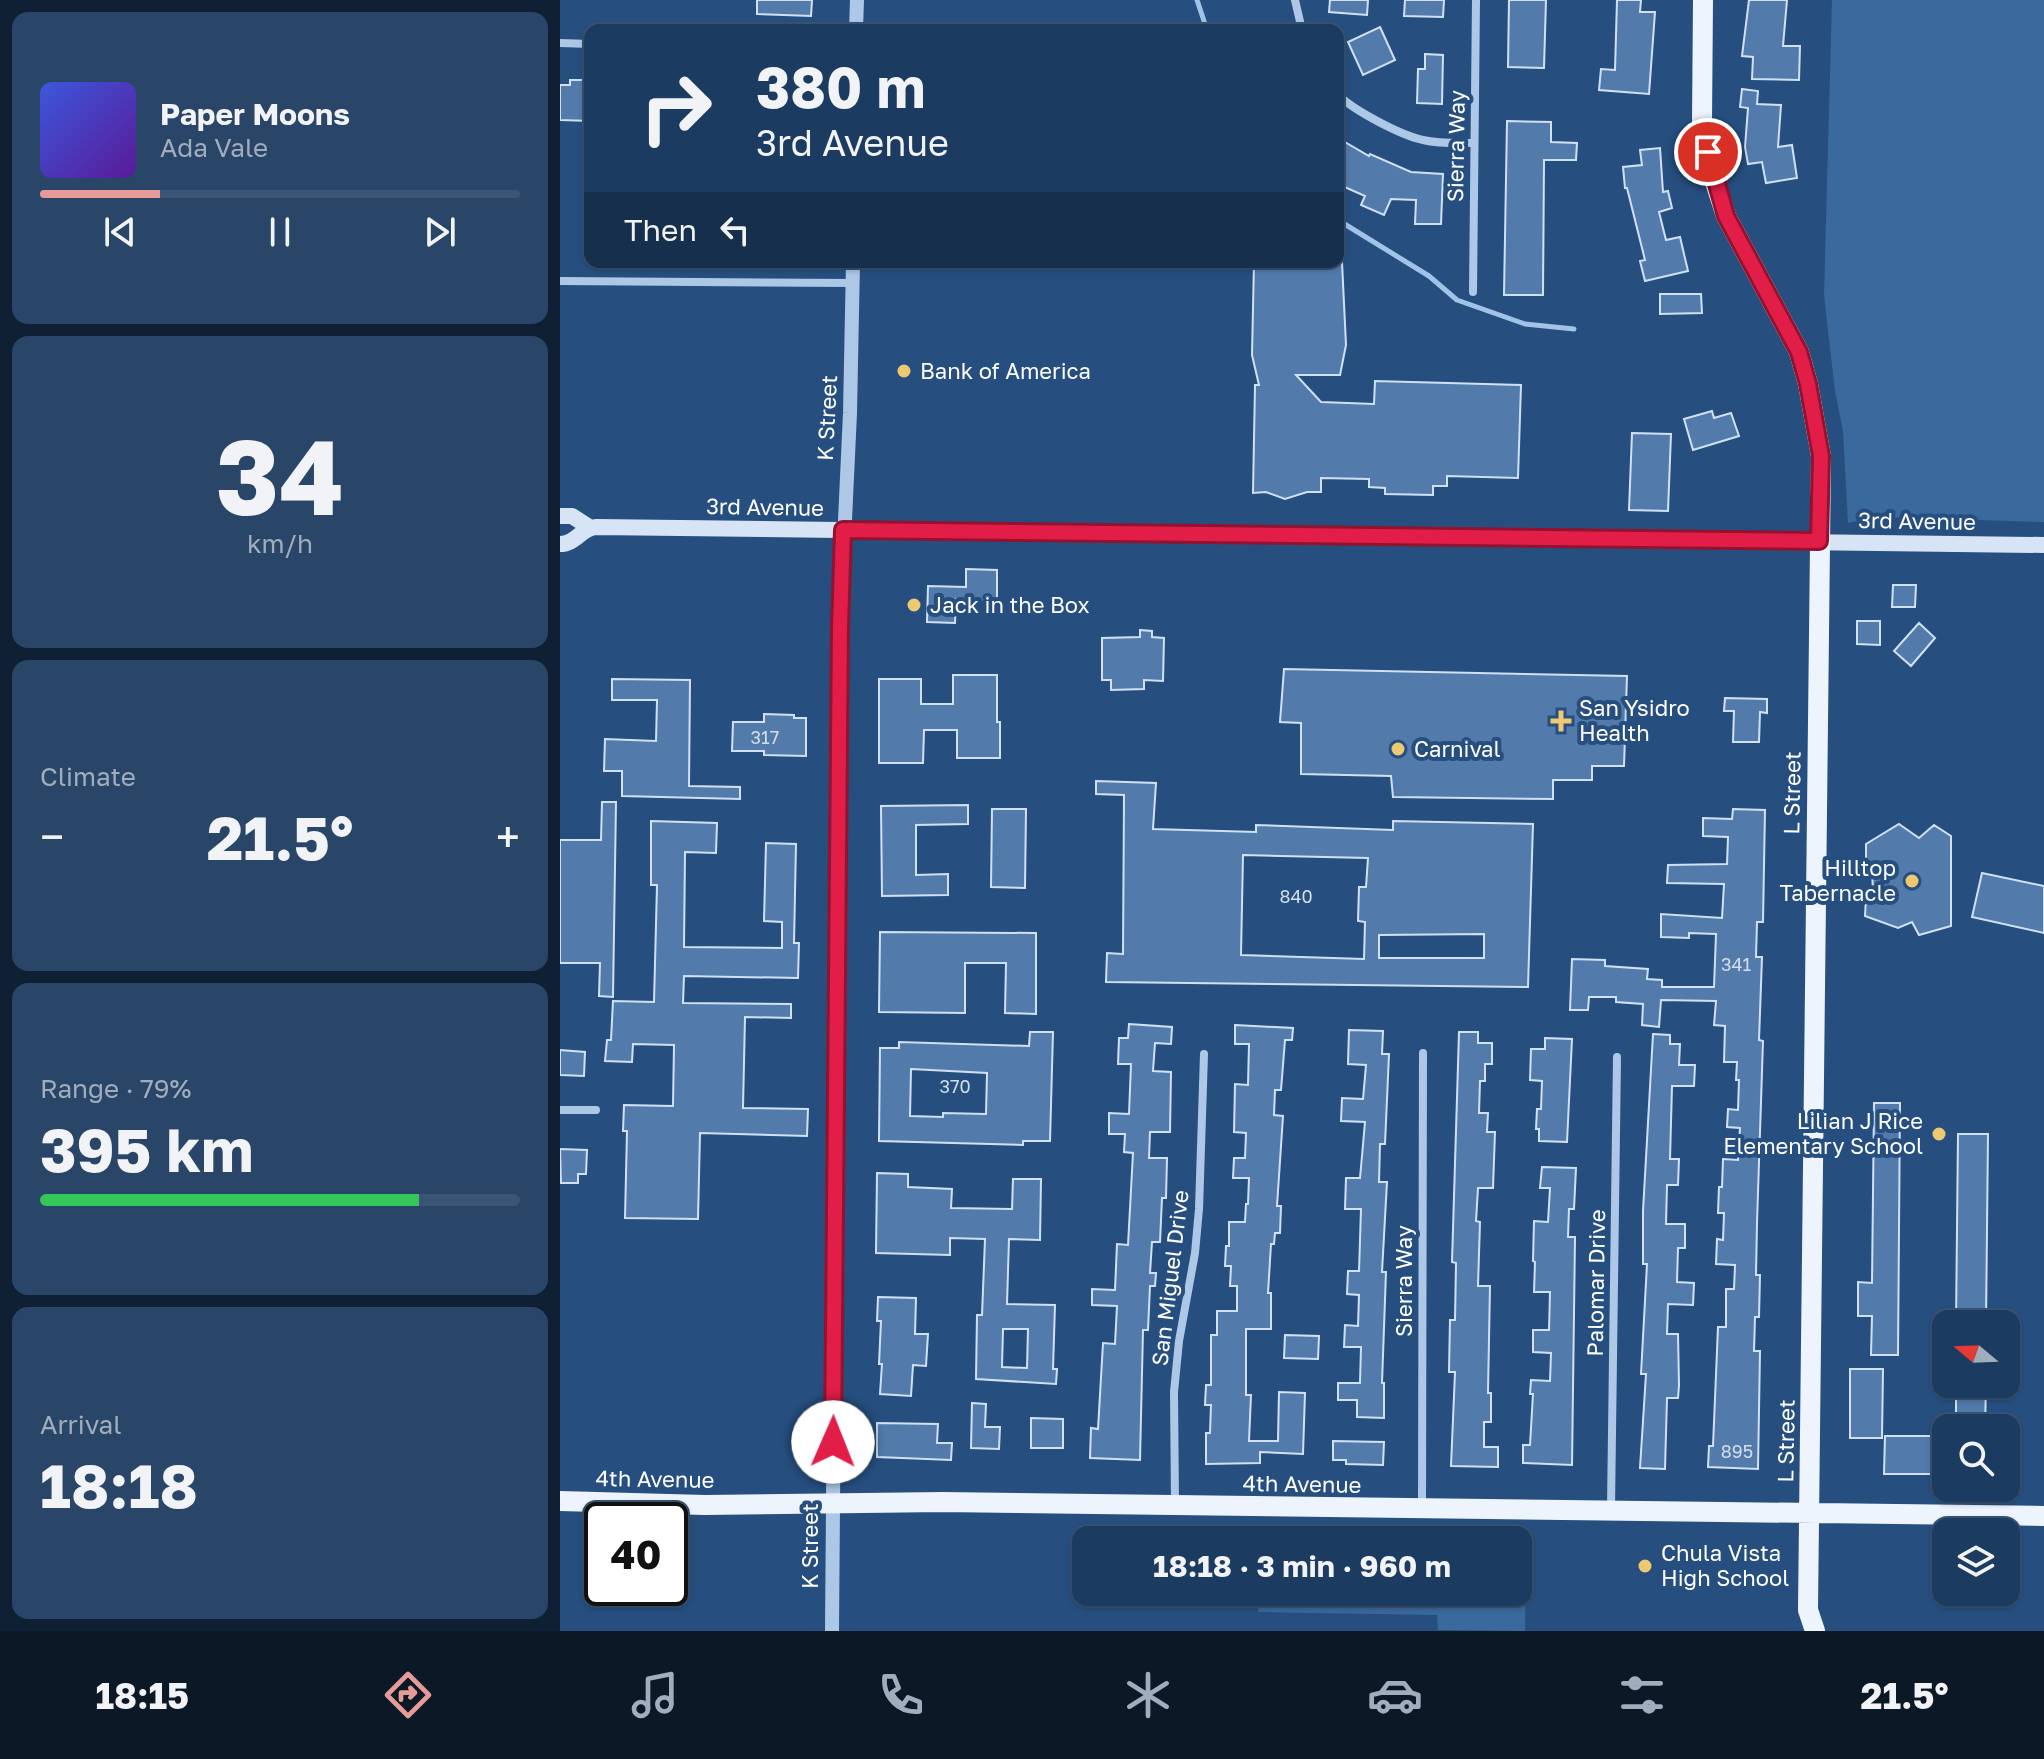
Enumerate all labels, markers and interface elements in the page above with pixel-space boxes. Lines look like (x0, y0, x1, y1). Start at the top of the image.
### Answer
text: 380 m (756, 53, 925, 120)
icon: right (624, 56, 728, 160)
street label: Sierra Way (1441, 90, 1470, 202)
text: Paper Moons (160, 96, 350, 132)
pin (1674, 118, 1742, 186)
text: 3rd Avenue (756, 121, 949, 164)
icon: arrive (1686, 130, 1730, 174)
text: Ada Vale (160, 132, 268, 163)
icon: left (713, 208, 757, 252)
icon: previous (98, 210, 142, 254)
icon: pause (258, 210, 302, 254)
icon: next (418, 210, 462, 254)
text: Then (624, 212, 697, 248)
place label: Bank of America (920, 357, 1091, 384)
marker: Bank of America (895, 362, 913, 380)
street label: K Street (811, 374, 842, 462)
text: 34 (216, 413, 344, 538)
street label: 3rd Avenue (706, 492, 824, 521)
street label: 3rd Avenue (1858, 506, 1976, 535)
text: km/h (247, 528, 313, 559)
place label: Jack in the Box (930, 591, 1090, 618)
marker: Jack in the Box (905, 596, 923, 614)
place label: San Ysidro Health (1579, 694, 1690, 746)
marker: San Ysidro Health (1550, 710, 1572, 732)
house number: 317 (751, 726, 779, 748)
place label: Carnival (1414, 735, 1501, 762)
marker: Carnival (1389, 740, 1407, 758)
street label: L Street (1777, 751, 1806, 835)
text: Climate (40, 761, 136, 792)
text: 21.5° (207, 801, 353, 873)
text: − (40, 810, 64, 863)
text: + (496, 810, 520, 863)
place label: Hilltop Tabernacle (1780, 854, 1896, 906)
marker: Hilltop Tabernacle (1903, 872, 1921, 890)
house number: 840 (1279, 885, 1313, 907)
house number: 341 (1721, 953, 1751, 975)
text: Range · 79% (40, 1073, 191, 1104)
house number: 370 (939, 1075, 971, 1097)
place label: Lilian J Rice Elementary School (1723, 1107, 1923, 1159)
text: 395 km (40, 1113, 254, 1185)
marker: Lilian J Rice Elementary School (1930, 1125, 1948, 1143)
street label: San Miguel Drive (1145, 1188, 1194, 1367)
street label: Palomar Drive (1581, 1209, 1610, 1357)
street label: Sierra Way (1390, 1225, 1417, 1337)
north arrow (1932, 1310, 2020, 1398)
map controls (1932, 1310, 2020, 1606)
street label: L Street (1771, 1399, 1800, 1483)
position arrow (791, 1400, 875, 1484)
text: Arrival (40, 1409, 121, 1440)
button: search (1932, 1414, 2020, 1502)
house number: 895 (1721, 1440, 1753, 1462)
text: 18:18 (40, 1449, 198, 1521)
street label: 4th Avenue (595, 1464, 715, 1493)
street label: 4th Avenue (1242, 1469, 1362, 1498)
speed limit sign: 40 (584, 1502, 688, 1606)
street label: K Street (796, 1503, 823, 1589)
button: layers (1932, 1518, 2020, 1606)
place label: Chula Vista High School (1661, 1539, 1789, 1591)
text: 18:18 · 3 min · 960 m (1153, 1548, 1451, 1584)
marker: Chula Vista High School (1636, 1557, 1654, 1575)
icon: directions (380, 1667, 436, 1723)
icon: music (627, 1667, 683, 1723)
icon: phone (873, 1667, 929, 1723)
icon: climate (1120, 1667, 1176, 1723)
icon: car (1367, 1667, 1423, 1723)
icon: filters (1614, 1667, 1670, 1723)
text: 18:15 (95, 1674, 189, 1717)
text: 21.5° (1860, 1674, 1949, 1717)

